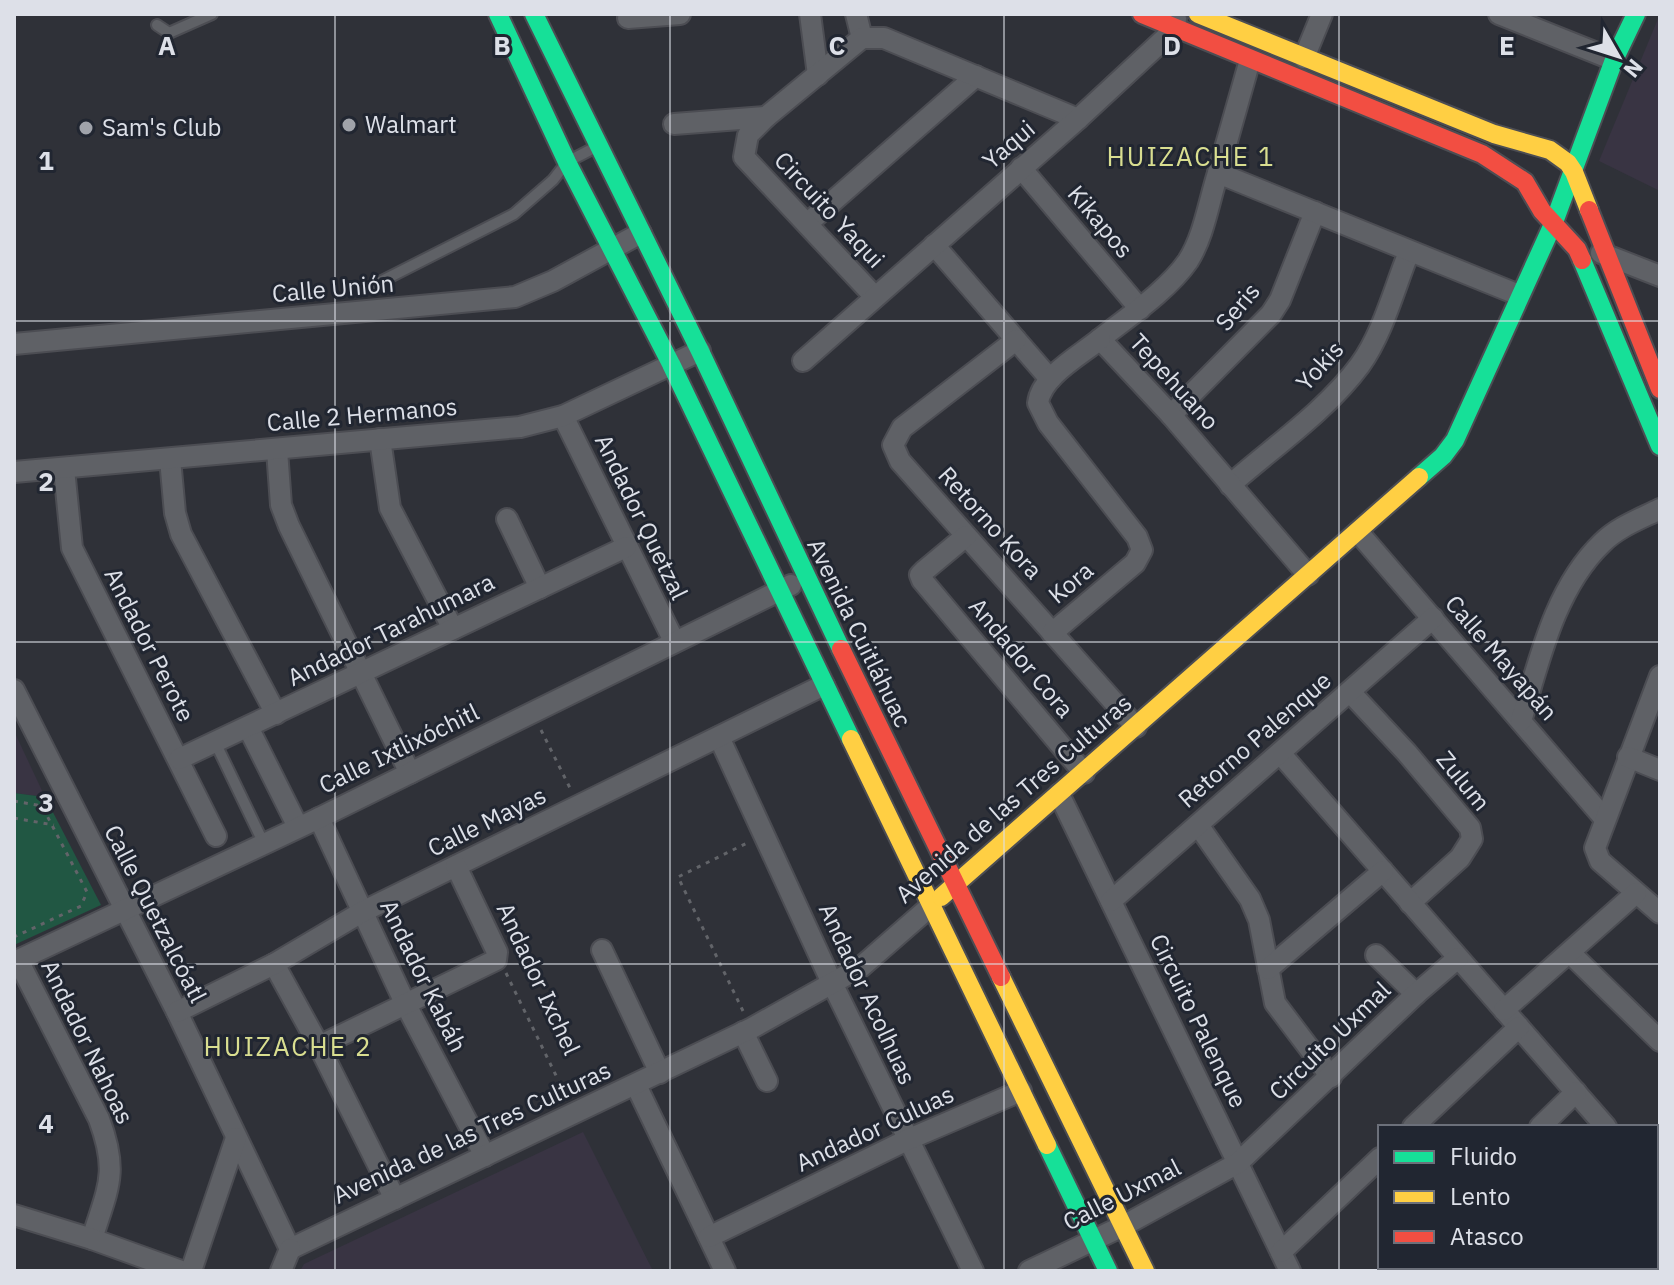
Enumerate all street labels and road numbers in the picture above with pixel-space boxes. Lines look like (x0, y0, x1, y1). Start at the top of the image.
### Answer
street label: Yaqui (975, 113, 1041, 176)
street label: Circuito Yaqui (768, 144, 892, 274)
street label: Kikapos (1061, 178, 1141, 264)
street label: Calle Unión (271, 267, 395, 309)
street label: Seris (1208, 276, 1267, 337)
street label: Tepehuano (1123, 326, 1227, 436)
street label: Yokis (1288, 334, 1350, 397)
street label: Calle 2 Hermanos (265, 390, 458, 438)
street label: Andador Quetzal (588, 429, 696, 605)
street label: Retorno Kora (932, 459, 1050, 586)
street label: Avenida Cuitláhuac (800, 533, 919, 732)
street label: Kora (1041, 554, 1100, 610)
street label: Andador Perote (97, 562, 202, 727)
street label: Andador Tarahumara (282, 565, 500, 693)
street label: Calle Mayapán (1438, 588, 1565, 727)
street label: Andador Cora (962, 591, 1082, 724)
street label: Retorno Palenque (1171, 664, 1338, 815)
street label: Avenida de las Tres Culturas (888, 687, 1138, 910)
street label: Calle Ixtlixóchitl (313, 696, 484, 801)
street label: Zulum (1430, 744, 1498, 817)
street label: Calle Mayas (422, 779, 551, 863)
street label: Calle Quetzalcóatl (97, 819, 214, 1008)
street label: Andador Kabáh (373, 894, 475, 1057)
street label: Andador Ixchel (490, 897, 588, 1060)
street label: Andador Acolhuas (812, 898, 924, 1089)
street label: Circuito Palenque (1143, 928, 1255, 1113)
street label: Andador Nahoas (34, 954, 142, 1129)
street label: Circuito Uxmal (1262, 974, 1397, 1106)
street label: Avenida de las Tres Culturas (327, 1054, 616, 1211)
street label: Andador Culuas (790, 1078, 959, 1179)
street label: Calle Uxmal (1057, 1151, 1186, 1237)

